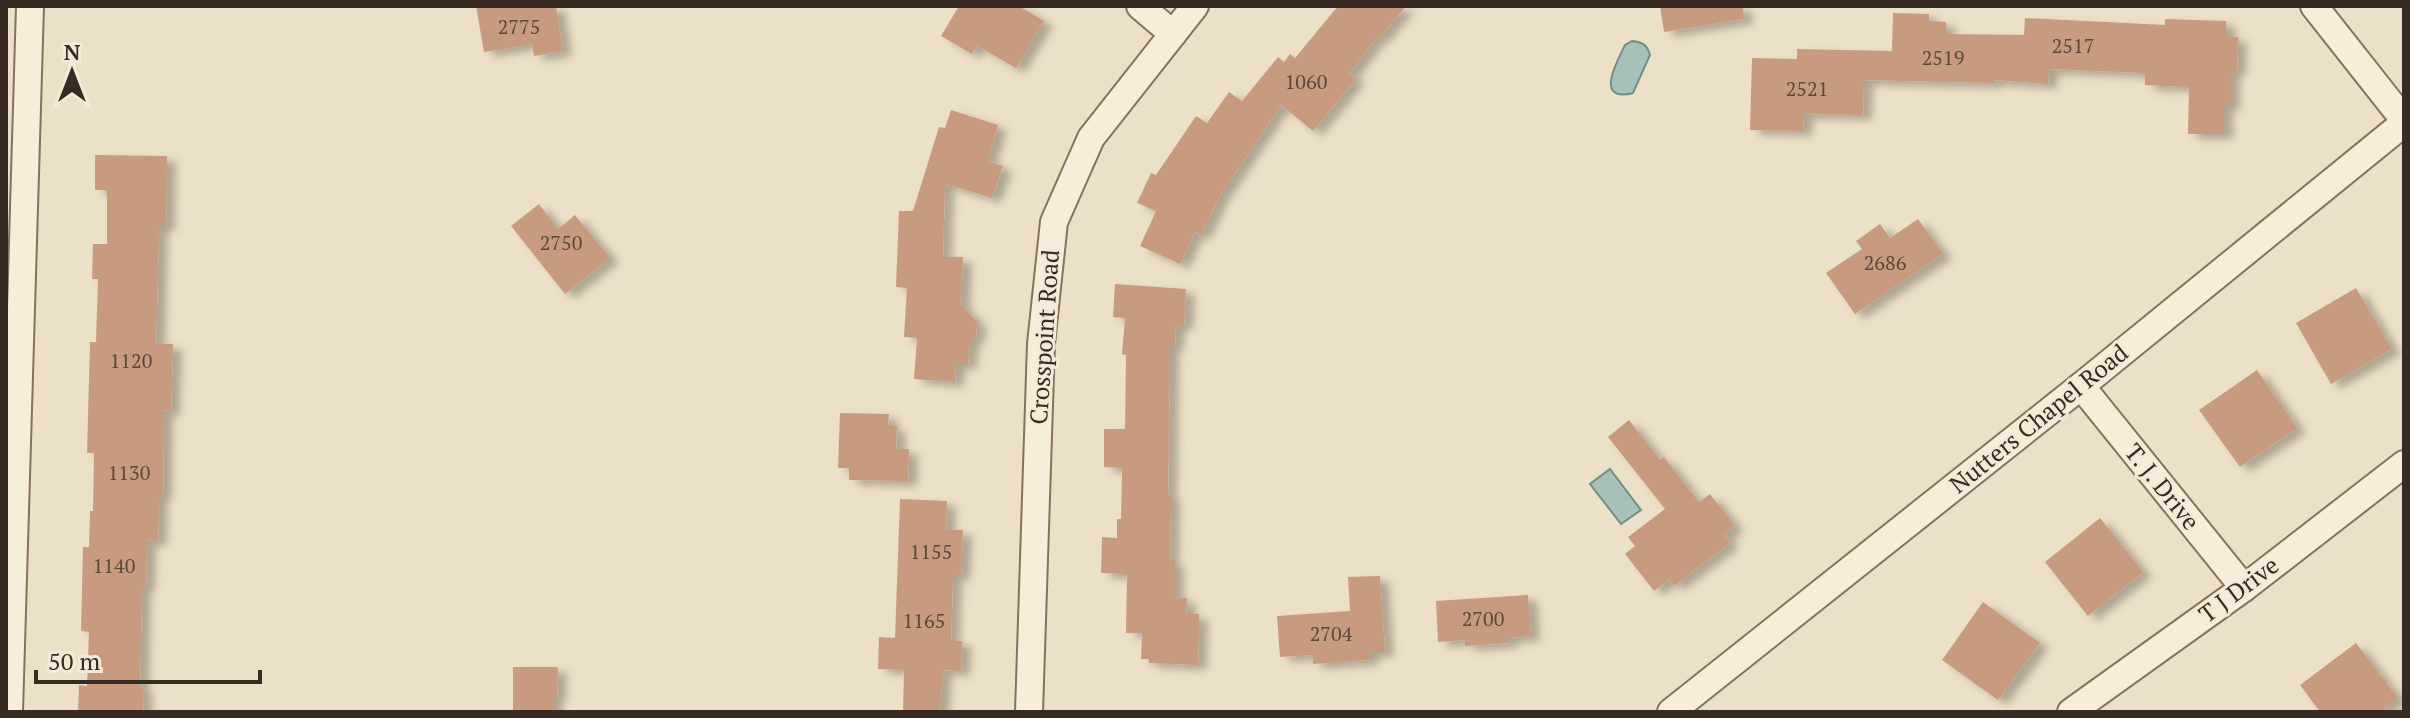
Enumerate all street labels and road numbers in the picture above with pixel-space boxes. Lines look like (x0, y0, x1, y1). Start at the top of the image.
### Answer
street label: Crosspoint Road (1022, 248, 1066, 426)
street label: Nutters Chapel Road (1943, 336, 2134, 500)
street label: T. J. Drive (2118, 437, 2207, 536)
street label: T J Drive (2192, 549, 2285, 630)

